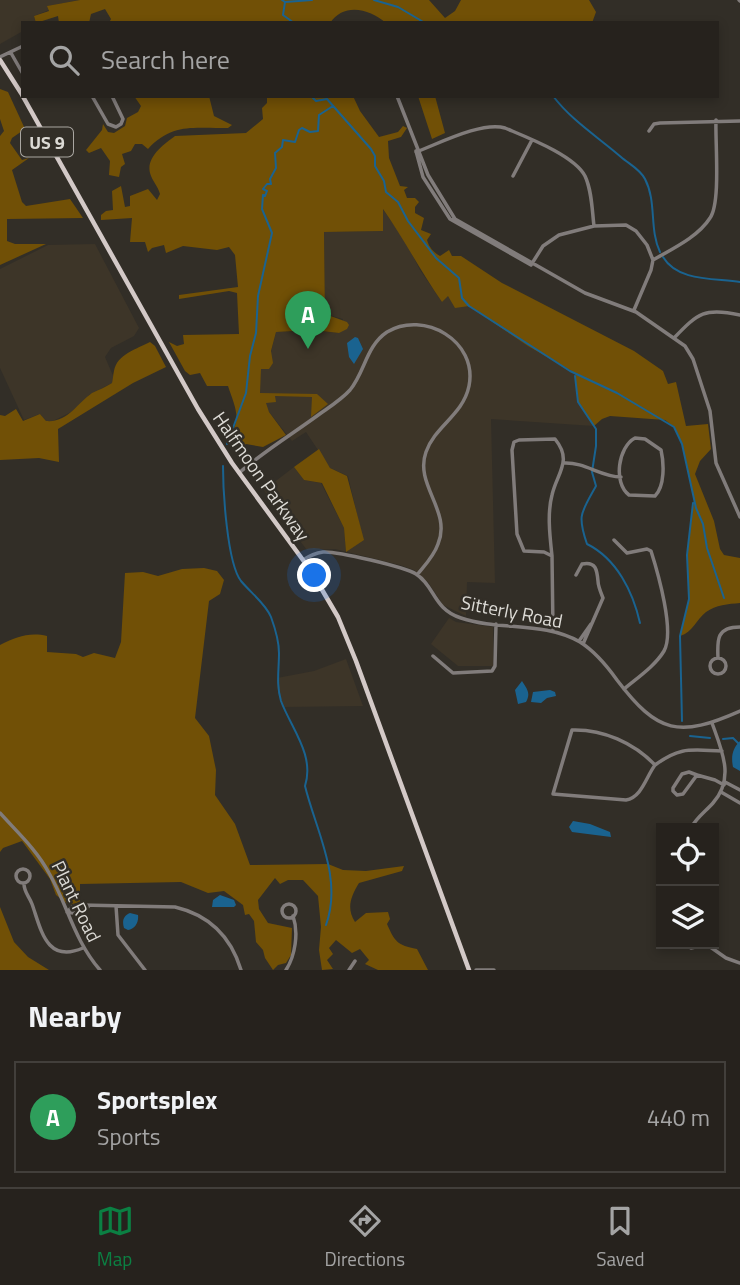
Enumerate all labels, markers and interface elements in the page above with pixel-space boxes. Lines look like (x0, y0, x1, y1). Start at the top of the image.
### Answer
search box (21, 21, 719, 98)
text: Search here (101, 40, 230, 79)
icon: search (45, 41, 83, 79)
road number: US 9 (21, 127, 73, 156)
pin: A (285, 291, 331, 349)
street label: Halfmoon Parkway (206, 405, 318, 547)
your location (297, 558, 331, 592)
street label: Sitterly Road (459, 587, 565, 635)
map controls (656, 823, 719, 949)
button: locate (656, 823, 719, 886)
street label: Plant Road (45, 855, 109, 947)
button: layers (656, 886, 719, 949)
text: Nearby (28, 993, 121, 1039)
text: Sportsplex (97, 1080, 217, 1119)
text: A (46, 1100, 60, 1135)
text: 440 m (647, 1100, 710, 1135)
text: Sports (97, 1119, 160, 1154)
tab: Map (96, 1202, 134, 1273)
tab: Directions (325, 1202, 405, 1273)
tab: Saved (596, 1202, 644, 1273)

